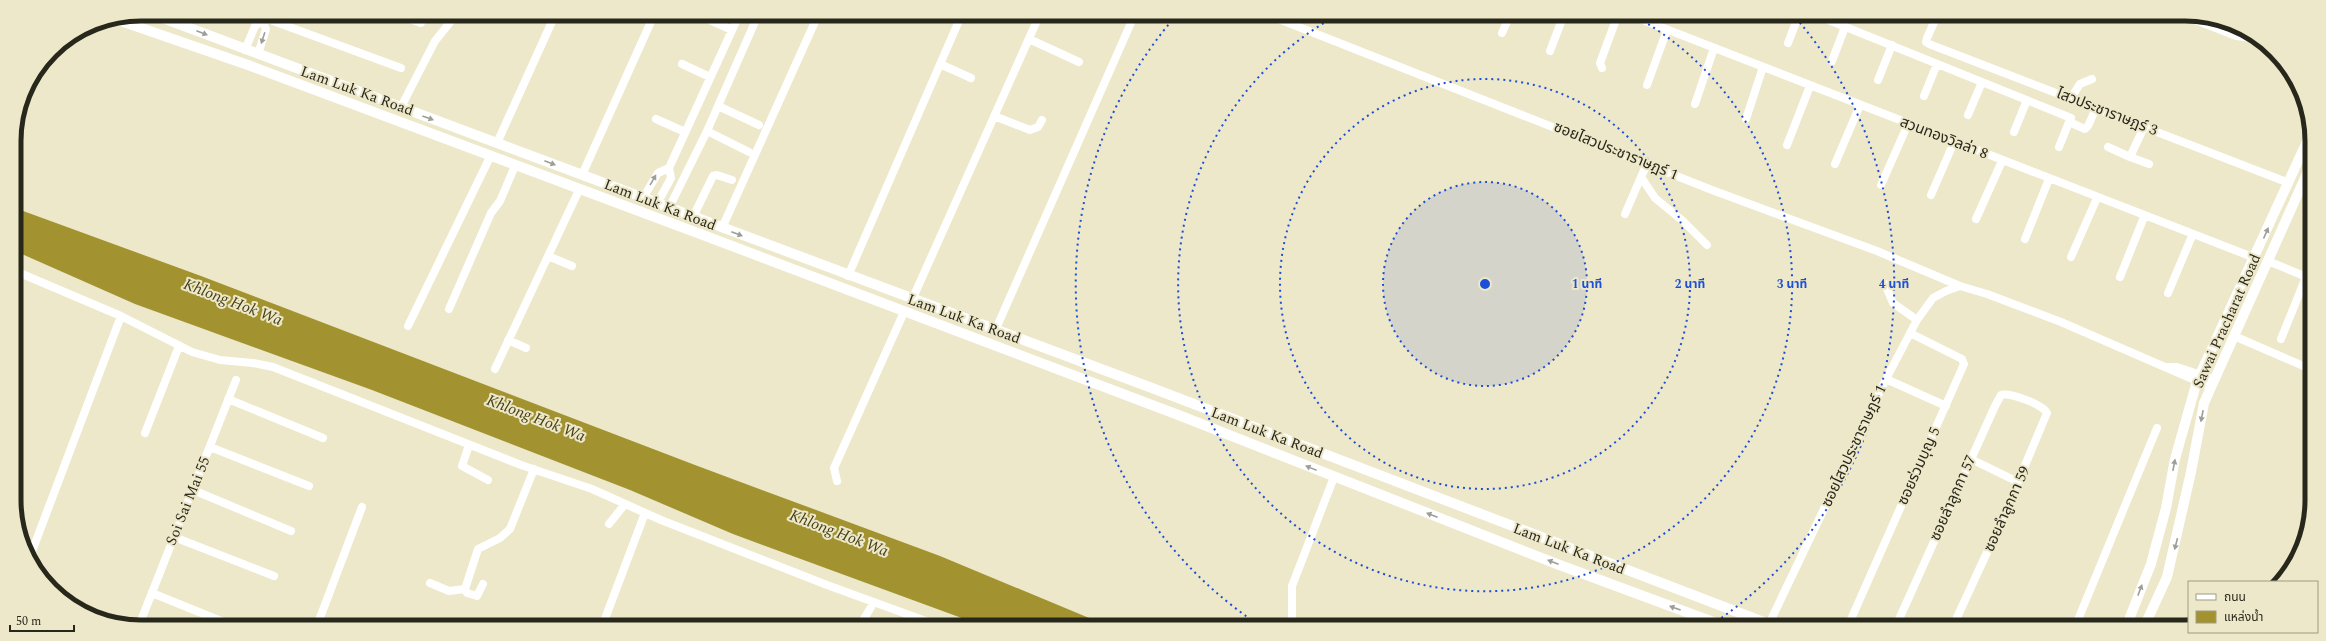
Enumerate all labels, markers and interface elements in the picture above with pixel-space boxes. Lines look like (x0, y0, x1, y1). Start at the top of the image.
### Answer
one-way arrow (196, 30, 208, 36)
one-way arrow (260, 32, 266, 44)
street label: Lam Luk Ka Road (297, 60, 417, 122)
street label: ไสวประชาราษฎร์ 3 (2052, 82, 2161, 142)
street label: สวนทองวิลล่า 8 (1897, 111, 1991, 165)
one-way arrow (423, 115, 435, 121)
street label: ซอยไสวประชาราษฎร์ 1 (1550, 115, 1682, 187)
one-way arrow (545, 160, 557, 166)
street label: Lam Luk Ka Road (600, 173, 720, 237)
one-way arrow (650, 174, 657, 186)
one-way arrow (2263, 227, 2269, 239)
one-way arrow (732, 232, 744, 238)
street label: Sawai Pracharat Road (2187, 250, 2267, 392)
water label: Khlong Hok Wa (180, 272, 286, 332)
text: 1 นาที (1572, 275, 1602, 294)
text: 2 นาที (1675, 275, 1705, 294)
text: 3 นาที (1777, 275, 1807, 294)
text: 4 นาที (1879, 275, 1909, 294)
centre of rings (1478, 277, 1492, 291)
street label: Lam Luk Ka Road (904, 288, 1024, 350)
street label: ซอยไสวประชาราษฎร์ 1 (1816, 381, 1892, 511)
water label: Khlong Hok Wa (483, 388, 589, 448)
street label: Lam Luk Ka Road (1207, 401, 1327, 465)
one-way arrow (2199, 410, 2205, 423)
street label: ซอยร่วมบุญ 5 (1891, 423, 1947, 509)
street label: ซอยลำลูกกา 57 (1924, 451, 1982, 545)
street label: Soi Sai Mai 55 (160, 453, 216, 549)
one-way arrow (2171, 459, 2177, 471)
street label: ซอยลำลูกกา 59 (1978, 462, 2036, 556)
one-way arrow (1304, 464, 1316, 470)
water label: Khlong Hok Wa (786, 503, 892, 563)
one-way arrow (1425, 511, 1437, 517)
street label: Lam Luk Ka Road (1509, 517, 1629, 581)
one-way arrow (2172, 538, 2178, 550)
one-way arrow (1546, 559, 1558, 565)
legend (2188, 581, 2318, 633)
one-way arrow (2138, 584, 2144, 596)
text: ถนน (2224, 588, 2246, 607)
one-way arrow (1668, 604, 1680, 610)
scale bar (10, 607, 74, 633)
text: แหล่งน้ำ (2224, 608, 2263, 627)
text: 50 m (16, 612, 41, 631)

